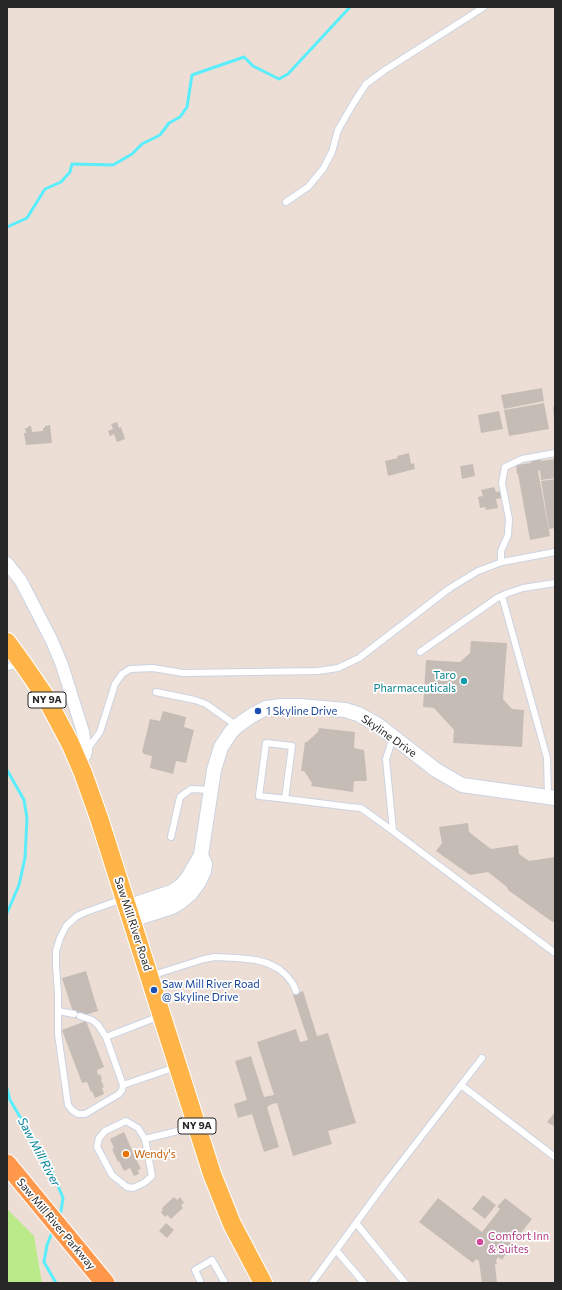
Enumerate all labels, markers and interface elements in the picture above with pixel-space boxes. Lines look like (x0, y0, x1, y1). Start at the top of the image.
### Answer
place label: Taro Pharmaceuticals (374, 668, 456, 694)
marker: Taro Pharmaceuticals (459, 676, 469, 686)
road number: NY 9A (28, 692, 66, 708)
place label: 1 Skyline Drive (266, 704, 337, 718)
marker: 1 Skyline Drive (253, 706, 263, 716)
street label: Skyline Drive (359, 712, 419, 760)
street label: Saw Mill River Road (112, 876, 154, 972)
place label: Saw Mill River Road @ Skyline Drive (162, 977, 260, 1003)
marker: Saw Mill River Road @ Skyline Drive (149, 985, 159, 995)
water label: Saw Mill River (15, 1115, 63, 1189)
road number: NY 9A (178, 1118, 216, 1134)
place label: Wendy's (134, 1147, 176, 1161)
marker: Wendy's (121, 1149, 131, 1159)
street label: Saw Mill River Parkway (14, 1176, 98, 1272)
place label: Comfort Inn & Suites (488, 1229, 549, 1255)
marker: Comfort Inn & Suites (475, 1237, 485, 1247)

